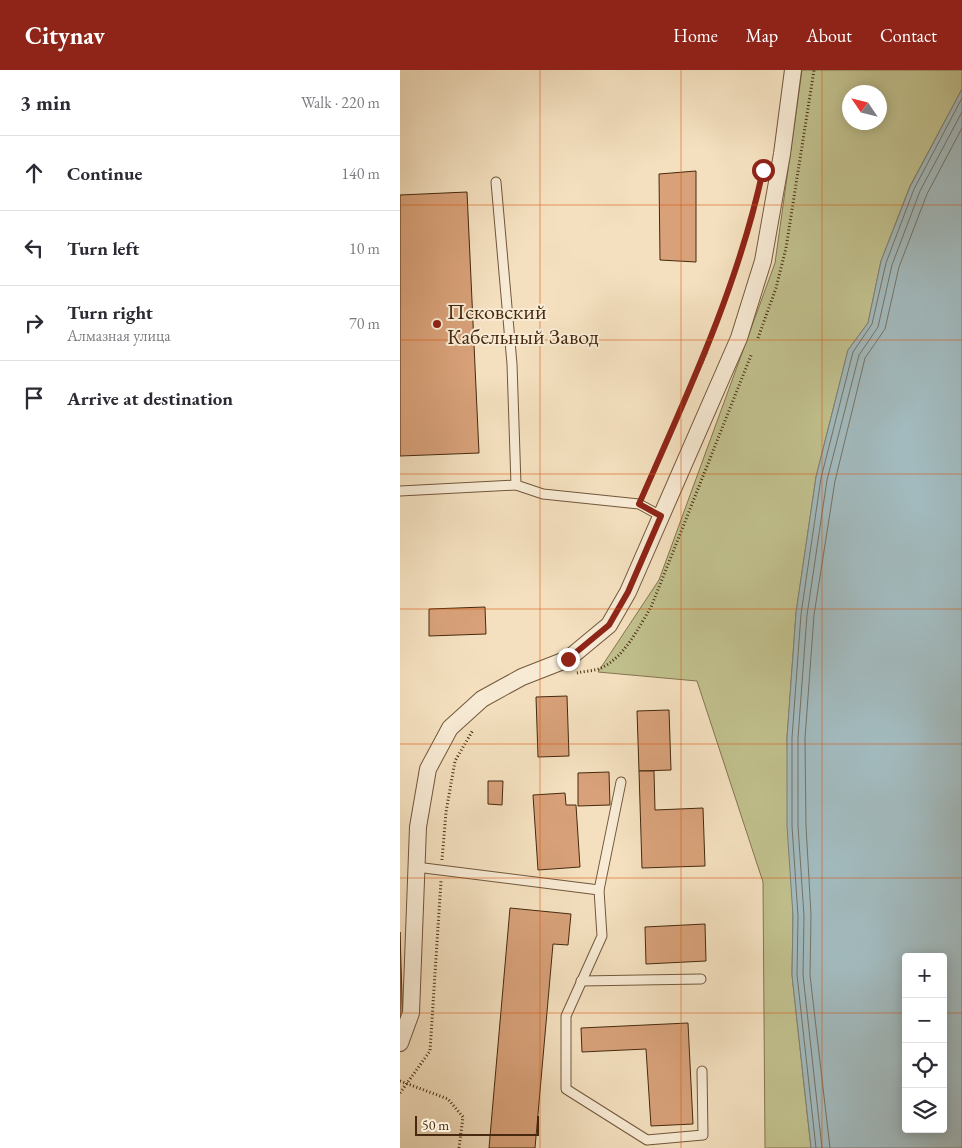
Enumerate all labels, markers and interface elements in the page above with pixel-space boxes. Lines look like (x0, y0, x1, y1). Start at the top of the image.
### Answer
text: Citynav (25, 20, 105, 51)
text: Home (673, 24, 718, 47)
text: Map (746, 24, 778, 47)
text: About (806, 24, 852, 47)
text: Contact (880, 24, 937, 47)
north arrow (842, 85, 887, 130)
text: 3 min (20, 89, 71, 116)
text: Walk · 220 m (301, 92, 380, 113)
icon: ahead (20, 159, 48, 187)
route start (752, 159, 775, 182)
text: Continue (67, 161, 142, 186)
text: 140 m (341, 163, 380, 184)
icon: left (20, 234, 48, 262)
text: Turn left (67, 236, 139, 261)
text: 10 m (349, 238, 380, 259)
place label: Псковский Кабельный Завод (447, 297, 599, 351)
text: Turn right (67, 300, 153, 325)
icon: right (20, 309, 48, 337)
text: 70 m (349, 313, 380, 334)
marker: Псковский Кабельный Завод (431, 318, 443, 330)
text: Алмазная улица (67, 325, 171, 346)
icon: arrive (20, 384, 48, 412)
text: Arrive at destination (67, 386, 233, 411)
route end (557, 648, 580, 671)
map controls (902, 953, 947, 1133)
button: + (902, 953, 947, 998)
button: − (902, 998, 947, 1043)
button: locate (902, 1043, 947, 1088)
button: layers (902, 1088, 947, 1133)
scale bar (415, 1113, 539, 1136)
text: 50 m (422, 1116, 449, 1134)

